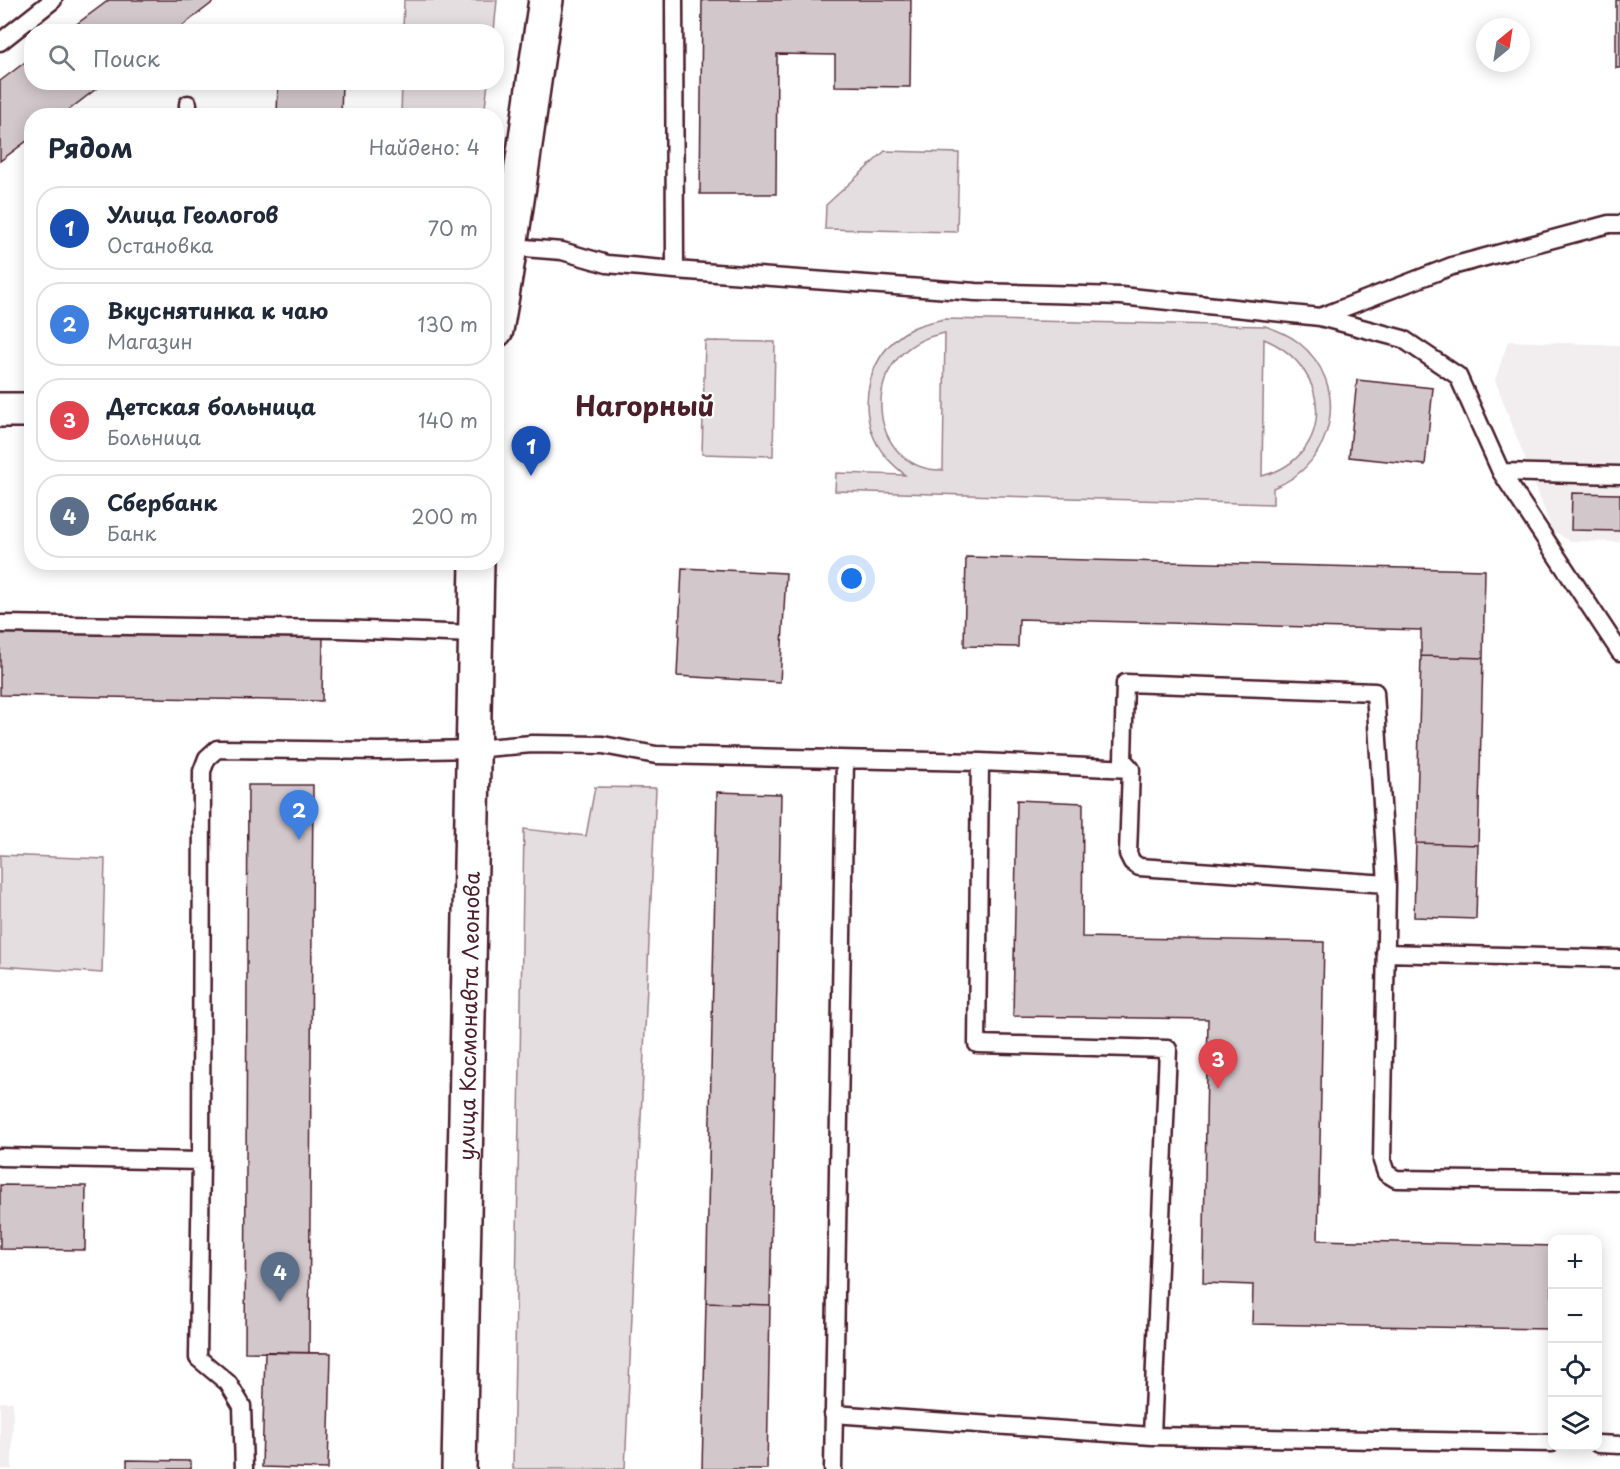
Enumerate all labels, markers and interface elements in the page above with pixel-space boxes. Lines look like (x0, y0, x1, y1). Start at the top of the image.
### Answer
north arrow (1476, 18, 1530, 72)
search box (24, 24, 504, 90)
icon: search (45, 41, 78, 74)
text: Поиск (93, 41, 160, 74)
text: Рядом (48, 128, 133, 167)
text: Найдено: 4 (369, 132, 480, 162)
text: Улица Геологов (107, 197, 279, 230)
text: 1 (65, 213, 74, 243)
text: 70 m (428, 213, 478, 243)
text: Остановка (107, 230, 213, 260)
text: Вкуснятинка к чаю (107, 293, 328, 326)
text: 2 (62, 309, 77, 339)
text: 130 m (418, 309, 478, 339)
text: Магазин (107, 326, 193, 356)
district label: Нагорный (575, 384, 715, 425)
text: Детская больница (107, 389, 316, 422)
text: 3 (63, 405, 76, 435)
text: 140 m (418, 405, 478, 435)
text: Больница (107, 422, 201, 452)
pin: 1 (512, 426, 550, 476)
text: Сбербанк (107, 485, 217, 518)
text: 4 (63, 501, 76, 531)
text: 200 m (411, 501, 478, 531)
text: Банк (107, 518, 156, 548)
your location (837, 564, 866, 593)
pin: 2 (280, 790, 318, 840)
street label: улица Космонавта Леонова (449, 871, 487, 1161)
pin: 3 (1198, 1040, 1238, 1089)
map controls (1548, 1235, 1602, 1451)
button: + (1548, 1235, 1602, 1289)
pin: 4 (260, 1252, 300, 1302)
button: − (1548, 1289, 1602, 1343)
button: locate (1548, 1343, 1602, 1397)
button: layers (1548, 1397, 1602, 1451)

